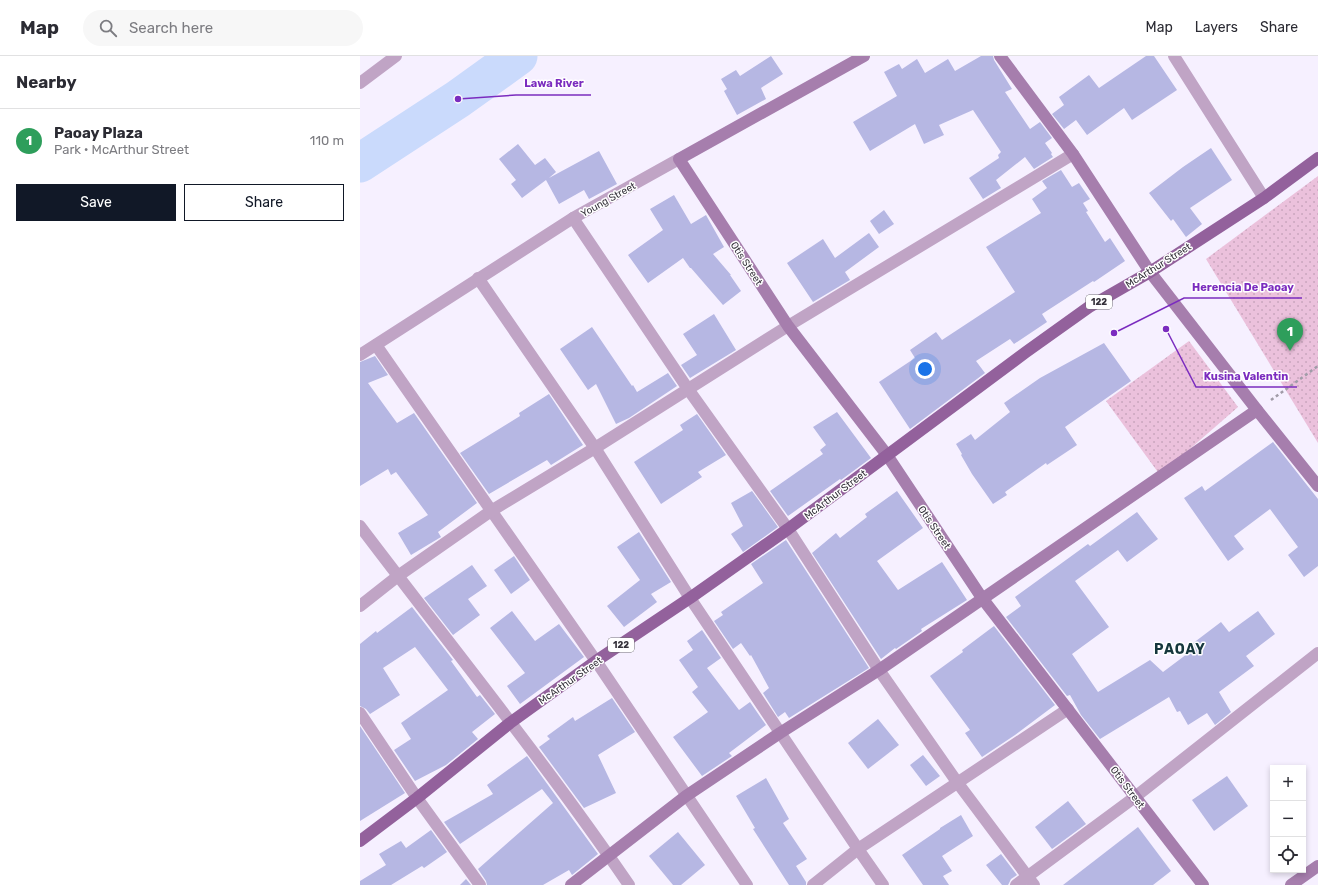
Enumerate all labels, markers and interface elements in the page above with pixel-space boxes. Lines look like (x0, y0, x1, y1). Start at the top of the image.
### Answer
search box (83, 10, 363, 46)
text: Map (20, 16, 59, 39)
icon: search (97, 17, 119, 39)
text: Search here (129, 19, 213, 37)
text: Map (1146, 19, 1173, 36)
text: Layers (1195, 19, 1238, 36)
text: Share (1260, 19, 1298, 36)
text: Nearby (16, 72, 77, 92)
callout: Lawa River (516, 72, 591, 95)
text: Lawa River (524, 77, 584, 90)
text: Paoay Plaza (54, 124, 143, 142)
text: 1 (26, 133, 32, 148)
text: 110 m (310, 133, 344, 148)
text: Park · McArthur Street (54, 142, 189, 157)
street label: Young Street (579, 180, 638, 220)
button: Save (16, 184, 176, 221)
button: Share (184, 184, 344, 221)
street label: Otis Street (728, 239, 765, 288)
street label: McArthur Street (1124, 241, 1194, 291)
callout: Herencia De Paoay (1184, 275, 1302, 298)
text: Herencia De Paoay (1192, 281, 1294, 294)
road number: 122 (1086, 295, 1112, 309)
pin: 1 (1277, 318, 1303, 351)
your location (915, 359, 935, 379)
callout: Kusina Valentin (1196, 364, 1297, 387)
text: Kusina Valentin (1204, 370, 1288, 383)
street label: McArthur Street (802, 467, 869, 522)
street label: Otis Street (915, 504, 953, 552)
road number: 122 (608, 638, 634, 652)
district label: PAOAY (1154, 641, 1206, 658)
street label: McArthur Street (536, 654, 605, 707)
street label: Otis Street (1107, 764, 1147, 811)
map controls (1270, 765, 1306, 873)
button: + (1270, 765, 1306, 801)
button: − (1270, 801, 1306, 837)
button: locate (1270, 837, 1306, 873)

